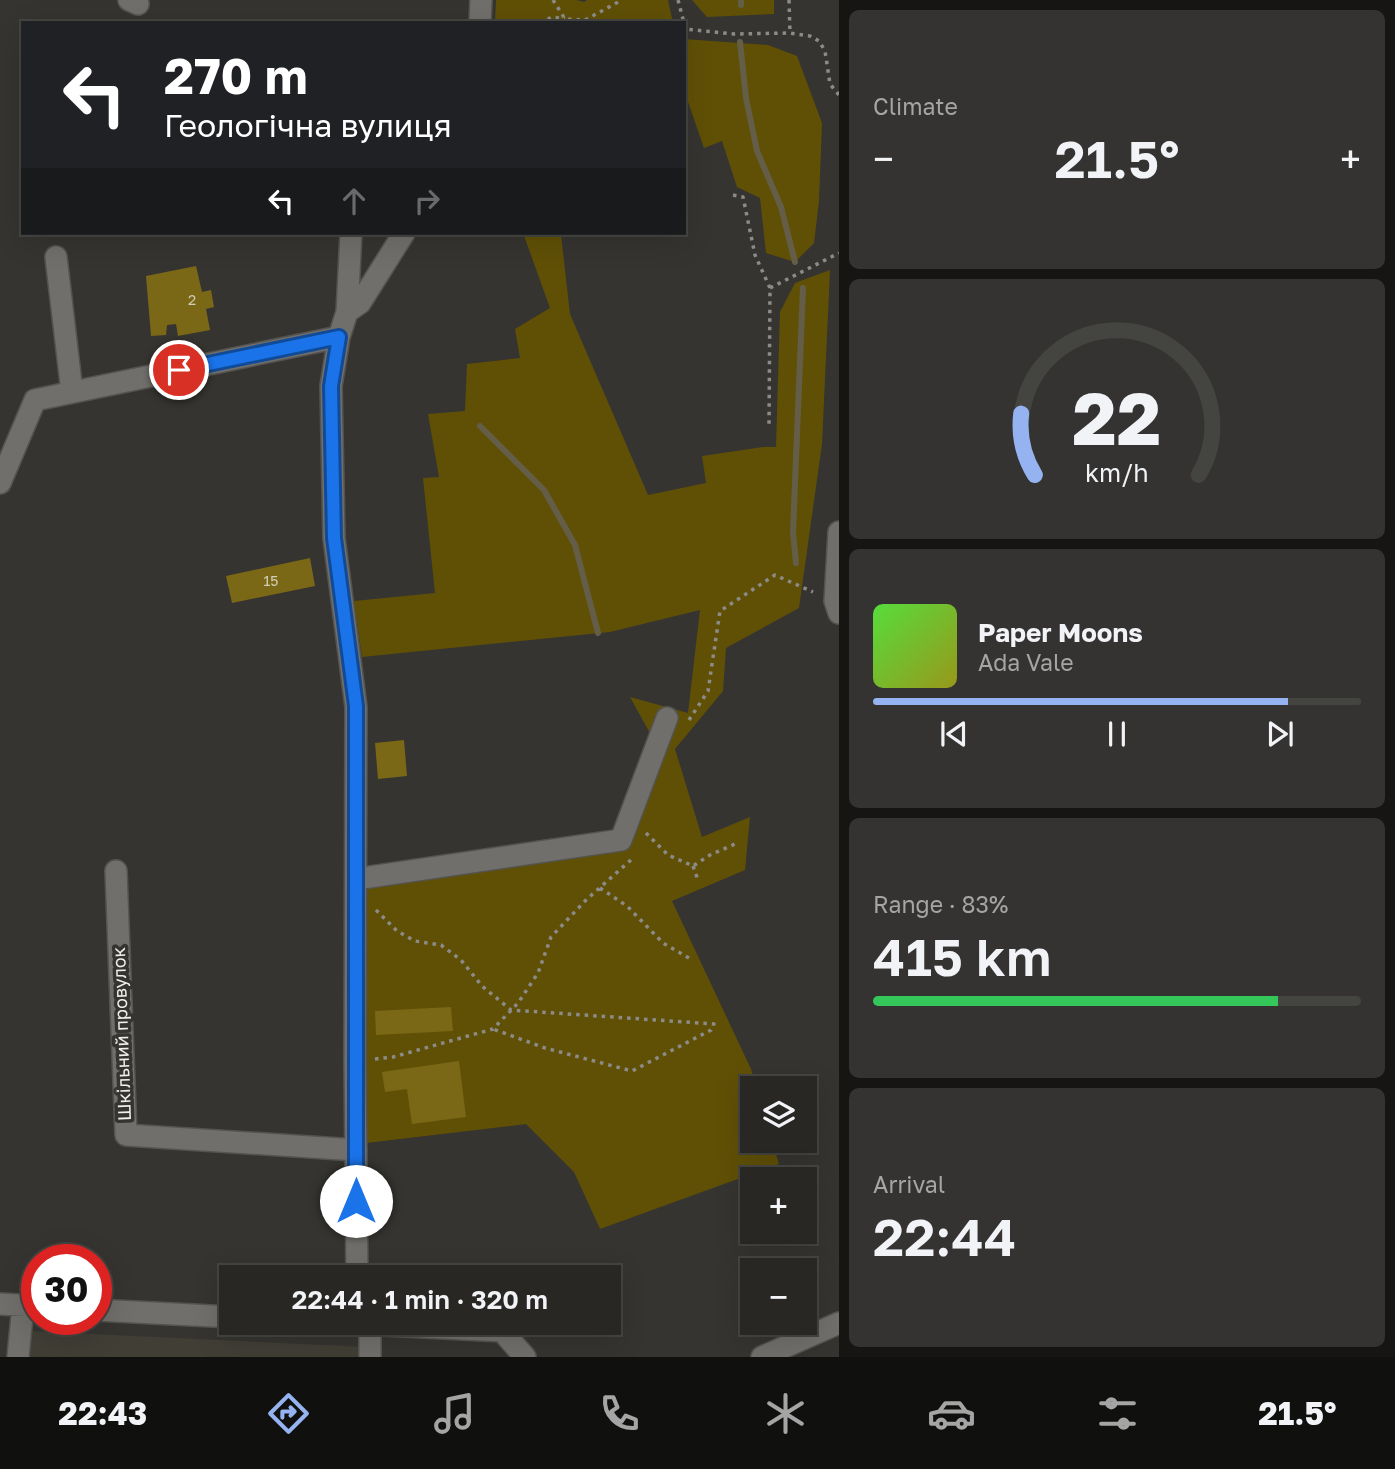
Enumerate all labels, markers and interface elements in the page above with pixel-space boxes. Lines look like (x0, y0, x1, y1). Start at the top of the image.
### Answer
text: 270 m (164, 46, 308, 105)
icon: left (49, 49, 140, 140)
text: Climate (873, 92, 958, 120)
text: Геологічна вулиця (164, 106, 452, 144)
text: 21.5° (1055, 127, 1179, 189)
text: − (873, 136, 894, 181)
text: + (1340, 136, 1361, 181)
icon: left (262, 182, 300, 220)
icon: ahead (335, 182, 373, 220)
icon: right (408, 182, 446, 220)
house number: 2 (188, 291, 196, 308)
pin (149, 340, 209, 400)
icon: arrive (160, 351, 198, 389)
text: 22 (1073, 375, 1161, 462)
text: km/h (1085, 457, 1149, 488)
house number: 15 (264, 572, 278, 589)
text: Paper Moons (978, 617, 1143, 648)
text: Ada Vale (978, 648, 1074, 676)
icon: previous (935, 715, 973, 753)
icon: pause (1098, 715, 1136, 753)
icon: next (1261, 715, 1299, 753)
text: Range · 83% (873, 890, 1008, 918)
text: 415 km (873, 925, 1051, 987)
street label: Шкільний провулок (107, 947, 135, 1121)
map controls (740, 1076, 817, 1335)
button: layers (740, 1076, 817, 1153)
position arrow (319, 1164, 393, 1238)
button: + (740, 1167, 817, 1244)
text: Arrival (873, 1170, 945, 1198)
text: 22:44 (873, 1205, 1017, 1267)
speed limit sign: 30 (21, 1244, 112, 1335)
button: − (740, 1258, 817, 1335)
text: 22:44 · 1 min · 320 m (292, 1284, 548, 1315)
icon: directions (264, 1389, 313, 1438)
icon: music (430, 1389, 479, 1438)
icon: phone (595, 1389, 644, 1438)
icon: climate (761, 1389, 810, 1438)
icon: car (927, 1389, 976, 1438)
icon: filters (1093, 1389, 1142, 1438)
text: 22:43 (58, 1394, 147, 1432)
text: 21.5° (1258, 1394, 1337, 1432)

